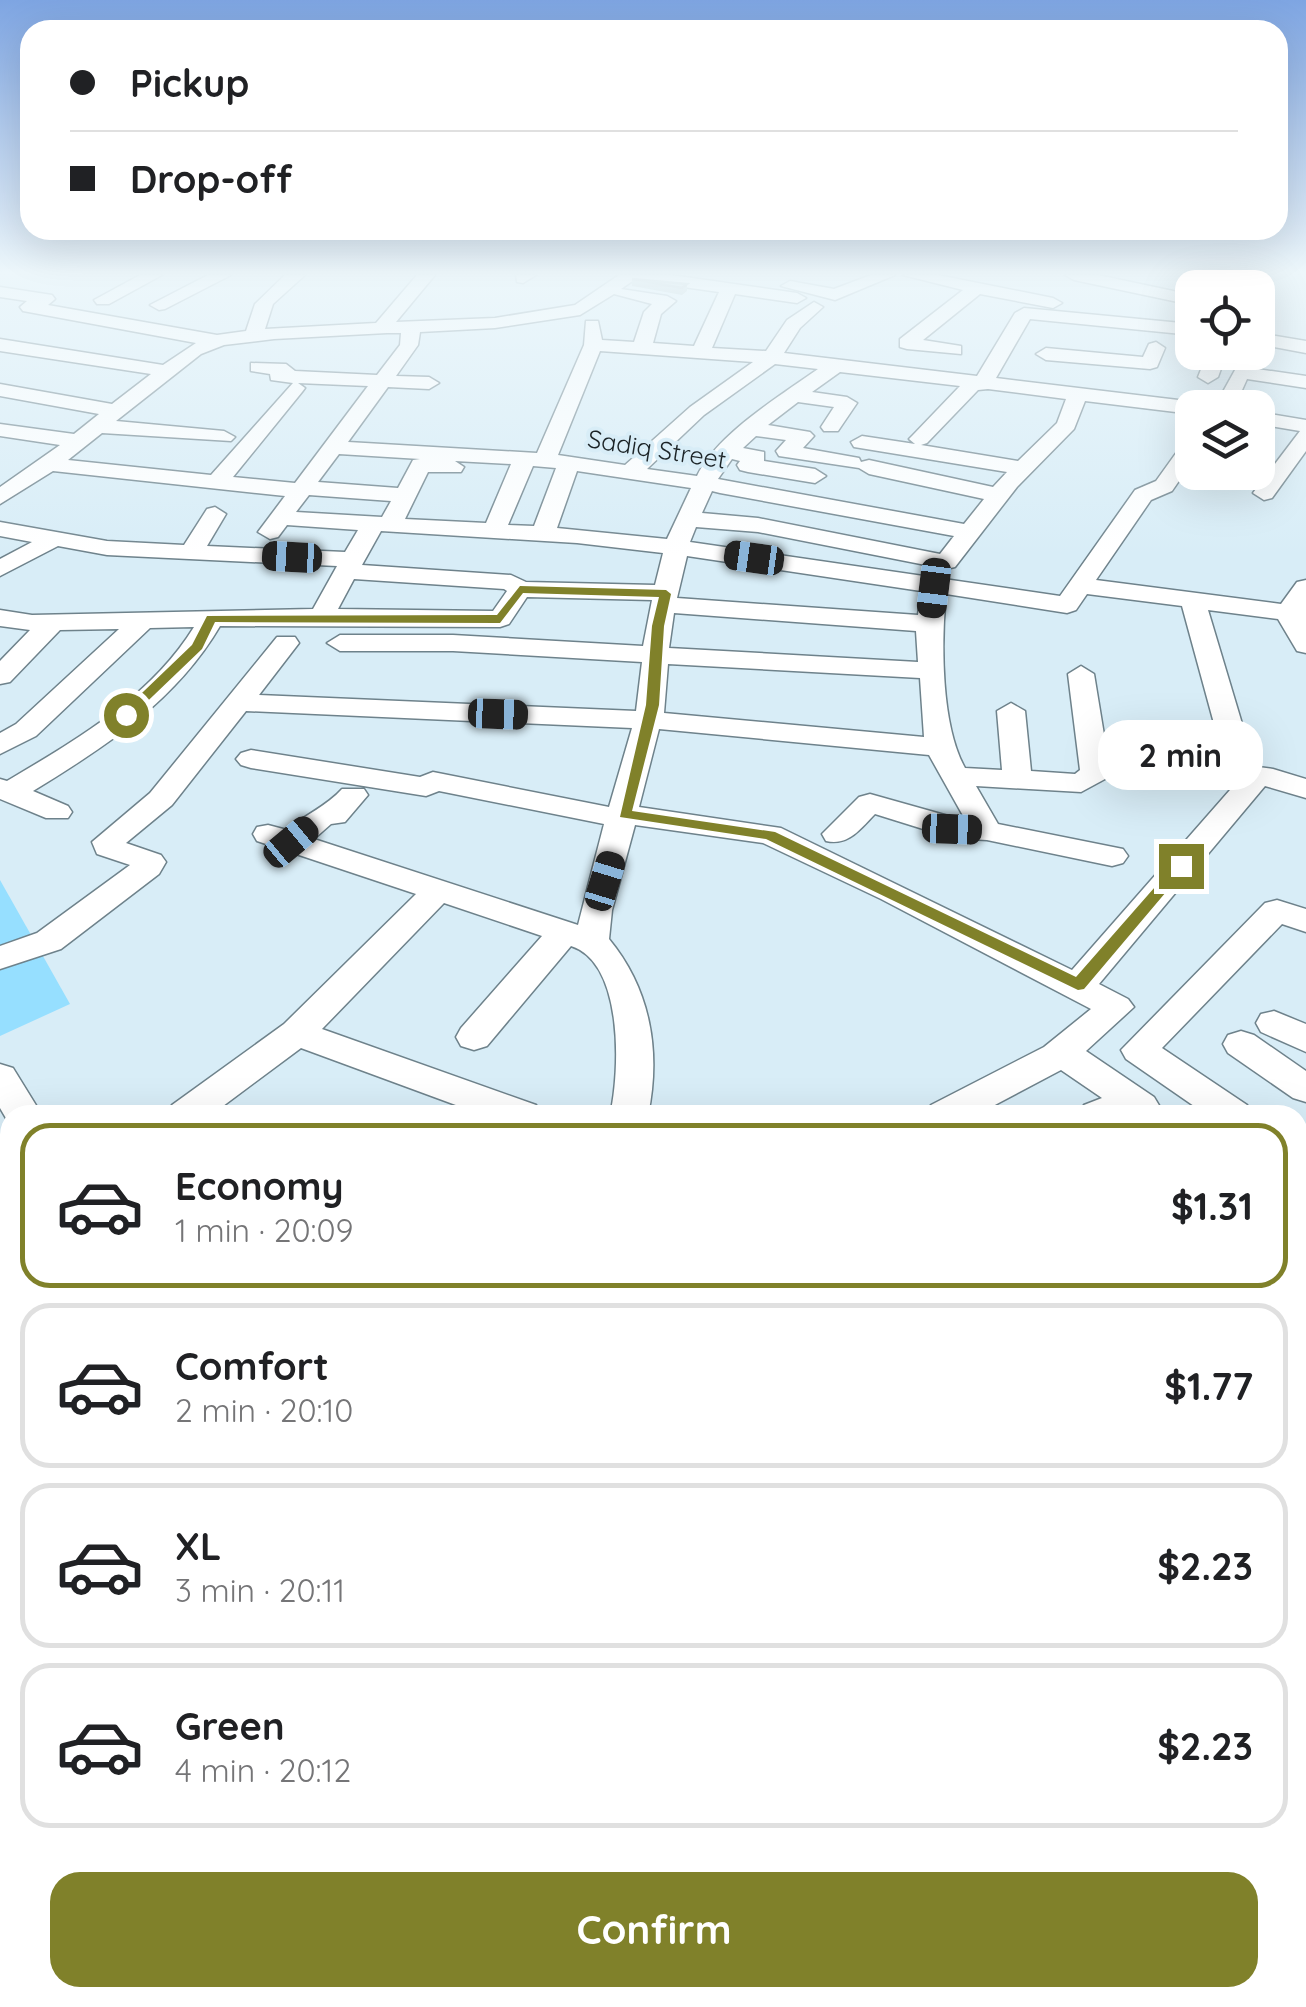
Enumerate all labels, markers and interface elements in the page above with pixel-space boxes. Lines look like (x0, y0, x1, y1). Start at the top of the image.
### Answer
text: Pickup (130, 59, 249, 107)
text: Drop-off (130, 155, 292, 203)
map controls (1175, 270, 1275, 490)
button: locate (1175, 270, 1275, 370)
button: layers (1175, 390, 1275, 490)
street label: Sadiq Street (586, 422, 729, 475)
car (722, 539, 786, 577)
car (261, 540, 323, 574)
car (915, 556, 953, 620)
route start (104, 693, 149, 738)
car (467, 698, 529, 730)
callout: 2 min (1098, 721, 1264, 791)
text: 2 min (1139, 735, 1222, 775)
car (258, 811, 324, 873)
car (921, 813, 983, 845)
route end (1159, 844, 1204, 889)
car (582, 848, 628, 914)
icon: car (55, 1161, 145, 1251)
text: Economy (175, 1162, 344, 1210)
text: $1.31 (1171, 1182, 1253, 1230)
text: 1 min · 20:09 (175, 1210, 353, 1250)
icon: car (55, 1341, 145, 1431)
text: Comfort (175, 1342, 329, 1390)
text: $1.77 (1164, 1362, 1253, 1410)
text: 2 min · 20:10 (175, 1390, 353, 1430)
icon: car (55, 1521, 145, 1611)
text: XL (175, 1522, 221, 1570)
text: $2.23 (1157, 1542, 1253, 1590)
text: 3 min · 20:11 (175, 1570, 345, 1610)
icon: car (55, 1701, 145, 1791)
text: Green (175, 1702, 285, 1750)
text: $2.23 (1157, 1722, 1253, 1770)
text: 4 min · 20:12 (175, 1750, 351, 1790)
button: Confirm (50, 1872, 1258, 1987)

